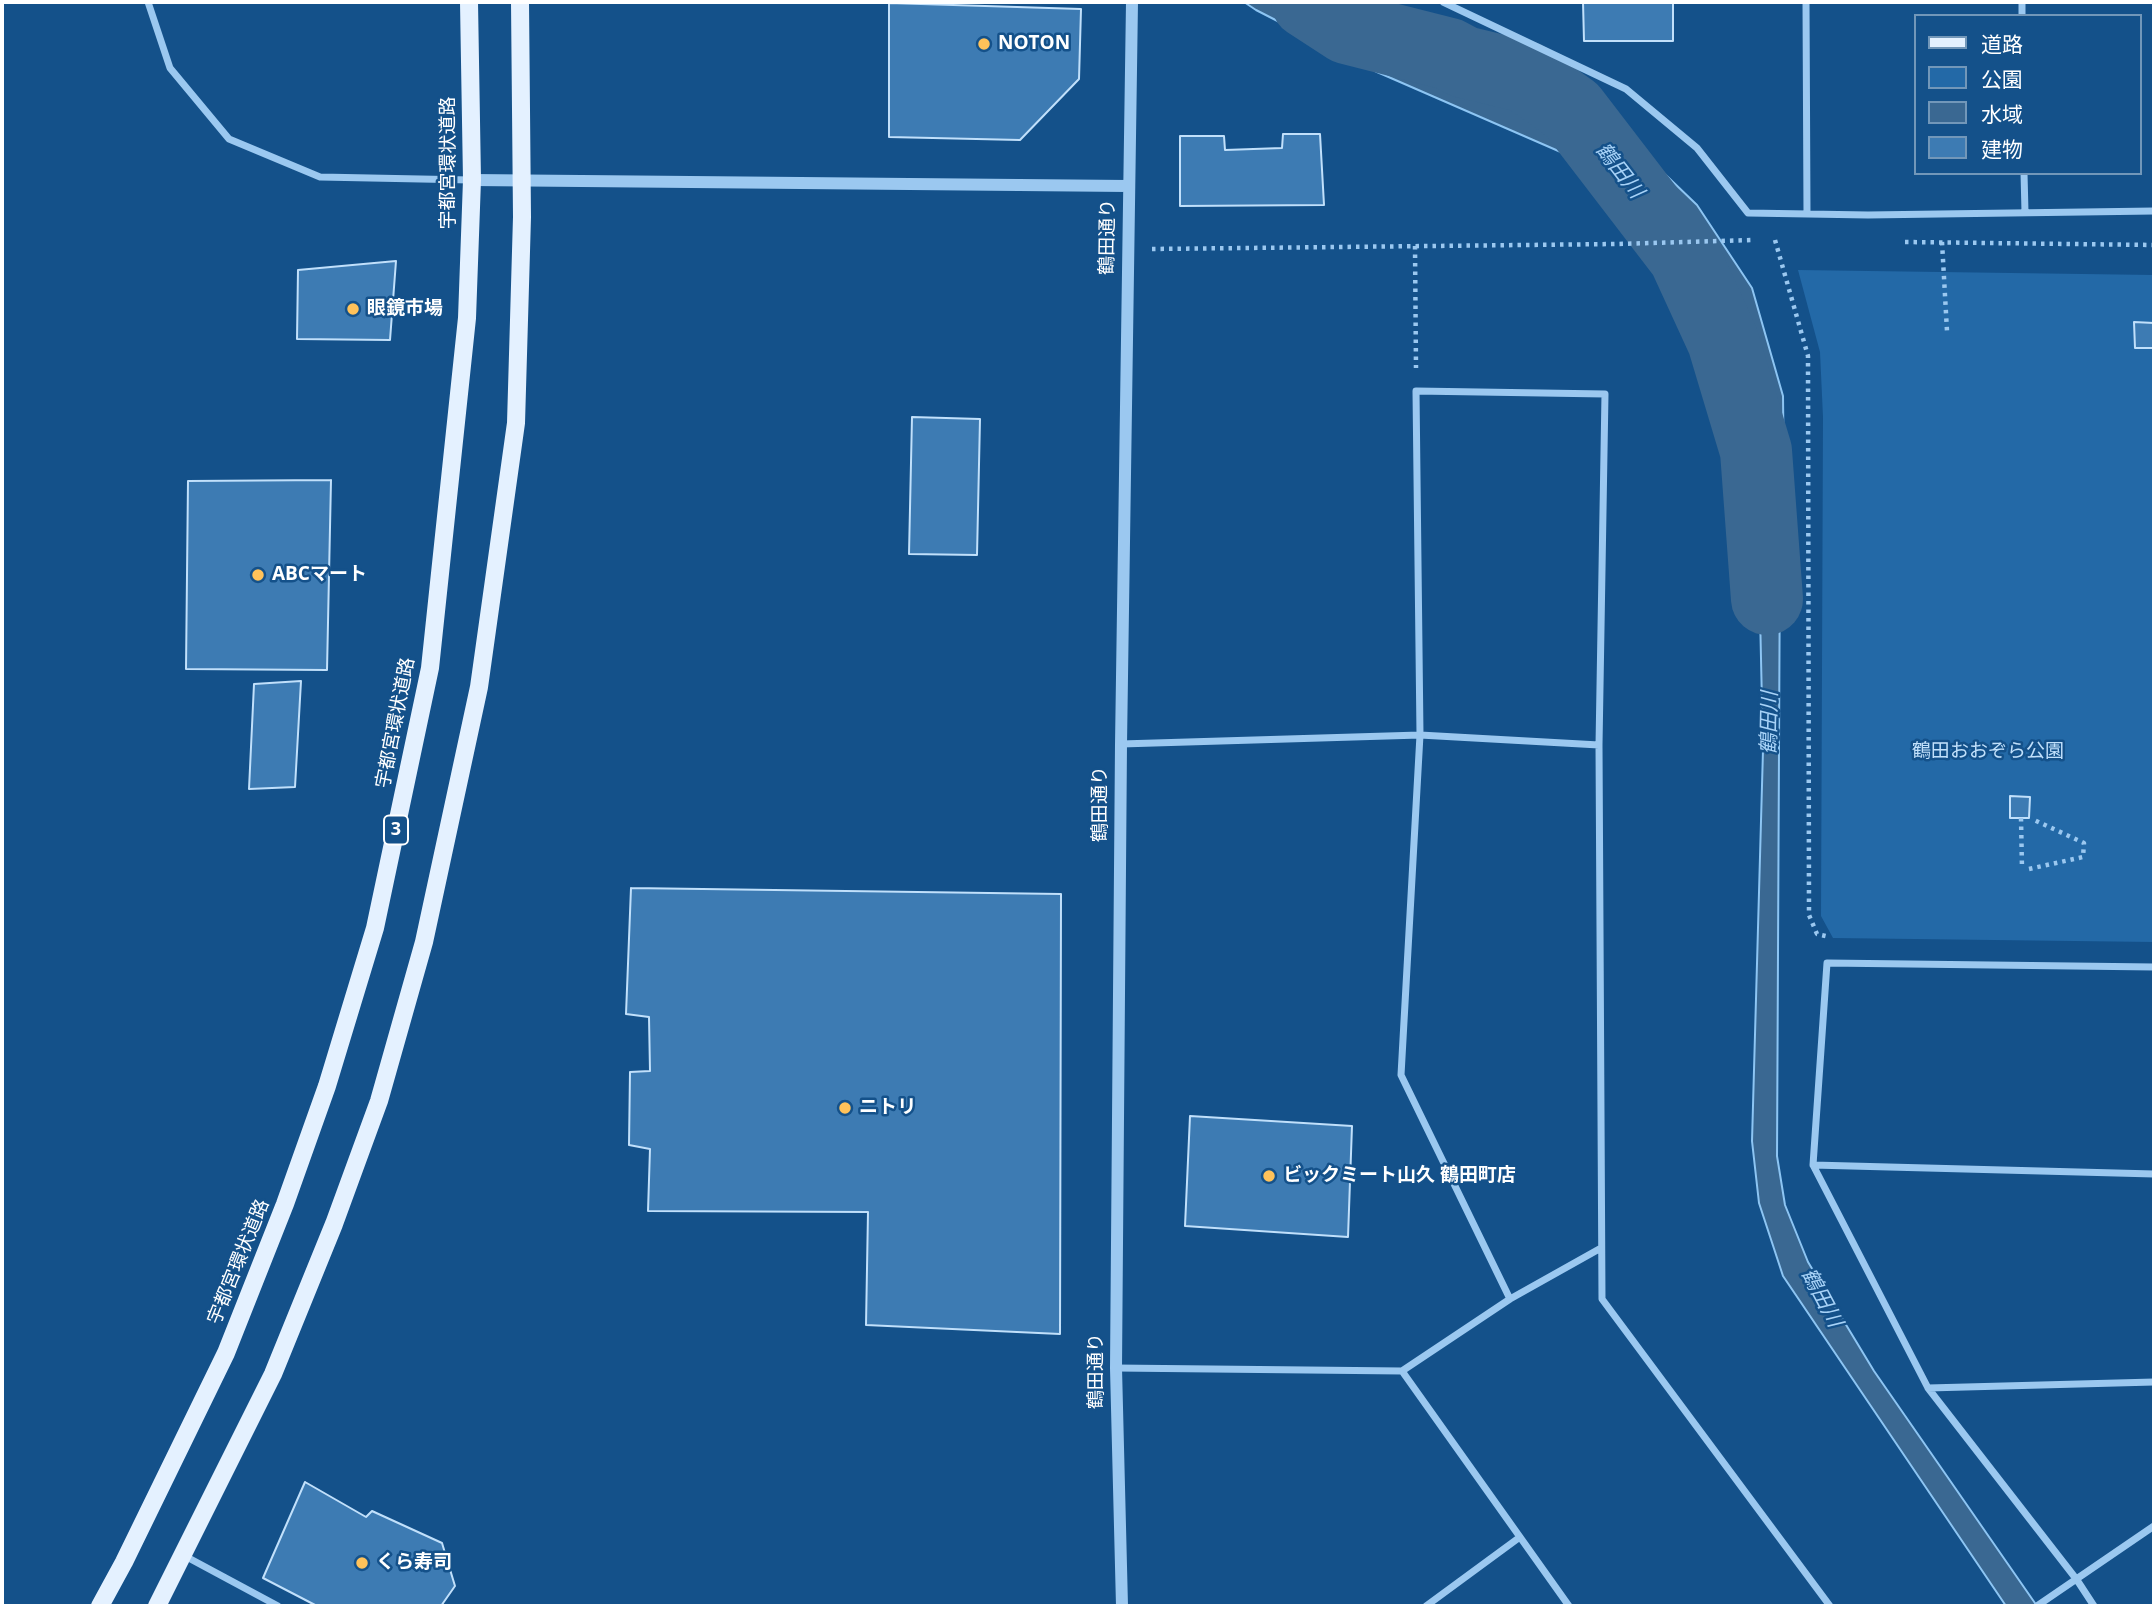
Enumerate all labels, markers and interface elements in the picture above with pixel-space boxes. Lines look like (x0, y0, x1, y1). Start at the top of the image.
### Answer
legend (1914, 14, 2142, 175)
text: 道路 (1981, 30, 2023, 58)
place label: NOTON (998, 33, 1070, 55)
marker: NOTON (976, 36, 992, 52)
text: 公園 (1981, 65, 2023, 93)
street label: 宇都宮環状道路 (438, 97, 460, 229)
text: 水域 (1981, 100, 2023, 128)
text: 建物 (1981, 135, 2023, 163)
water label: 鶴田川 (1590, 138, 1648, 204)
street label: 鶴田通り (1096, 199, 1120, 275)
place label: 眼鏡市場 (367, 298, 443, 320)
marker: 眼鏡市場 (345, 301, 361, 317)
place label: ABCマート (272, 564, 367, 586)
marker: ABCマート (250, 567, 266, 583)
street label: 宇都宮環状道路 (372, 656, 420, 790)
water label: 鶴田川 (1757, 691, 1783, 755)
park label: 鶴田おおぞら公園 (1912, 741, 2064, 763)
street label: 鶴田通り (1090, 766, 1112, 842)
road number: 3 (384, 816, 408, 844)
place label: ニトリ (859, 1097, 916, 1119)
marker: ニトリ (837, 1100, 853, 1116)
place label: ビックミート山久 鶴田町店 (1283, 1165, 1516, 1187)
marker: ビックミート山久 鶴田町店 (1261, 1168, 1277, 1184)
street label: 宇都宮環状道路 (204, 1196, 274, 1328)
water label: 鶴田川 (1795, 1264, 1847, 1332)
street label: 鶴田通り (1086, 1333, 1108, 1409)
place label: くら寿司 (376, 1552, 452, 1574)
marker: くら寿司 (354, 1555, 370, 1571)

